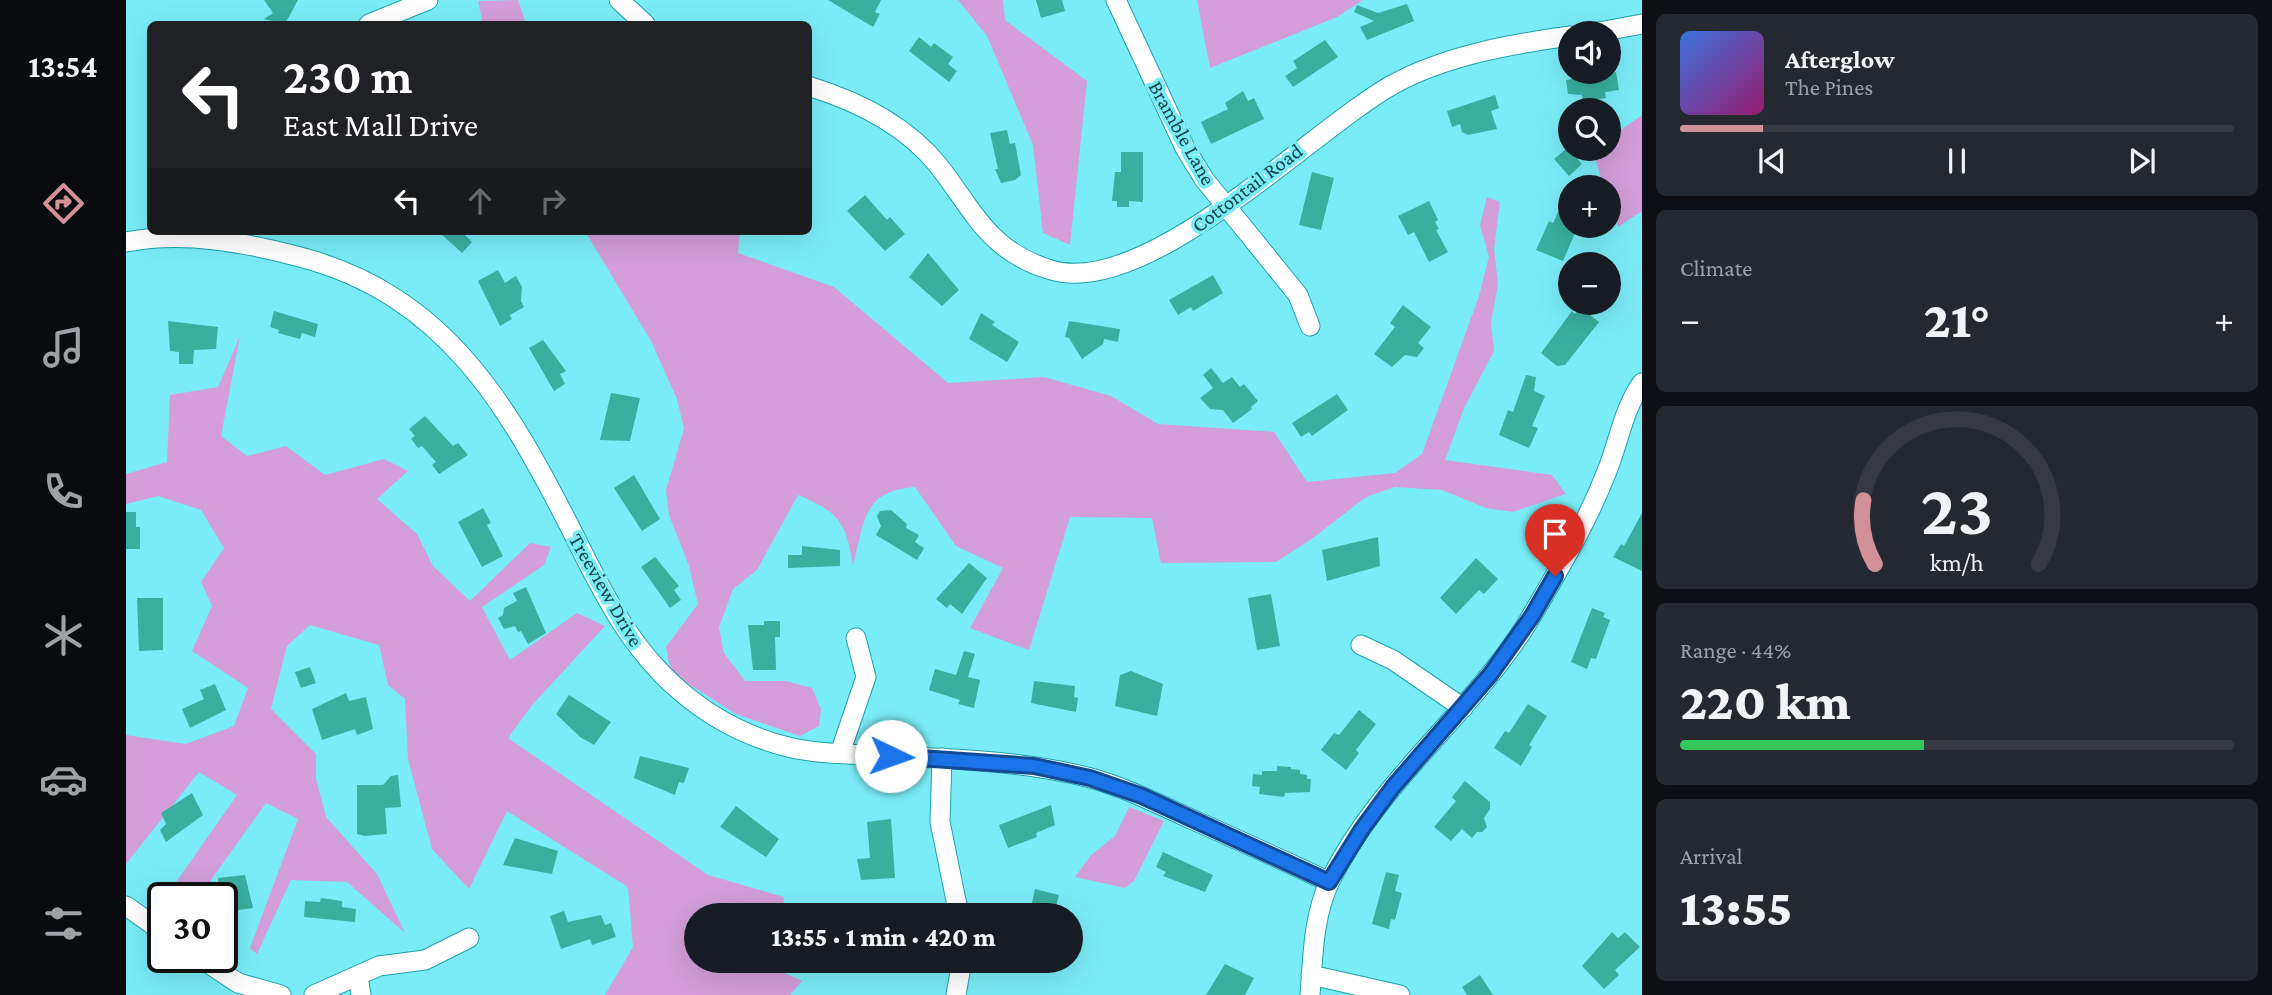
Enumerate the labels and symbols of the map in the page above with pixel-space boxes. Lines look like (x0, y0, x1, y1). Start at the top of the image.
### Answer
street label: Bramble Lane (1144, 77, 1220, 189)
street label: Cottontail Road (1187, 139, 1307, 237)
pin (1525, 504, 1585, 576)
street label: Treeview Drive (564, 529, 648, 651)
position arrow (854, 719, 928, 793)
speed limit sign: 30 (147, 882, 238, 973)

